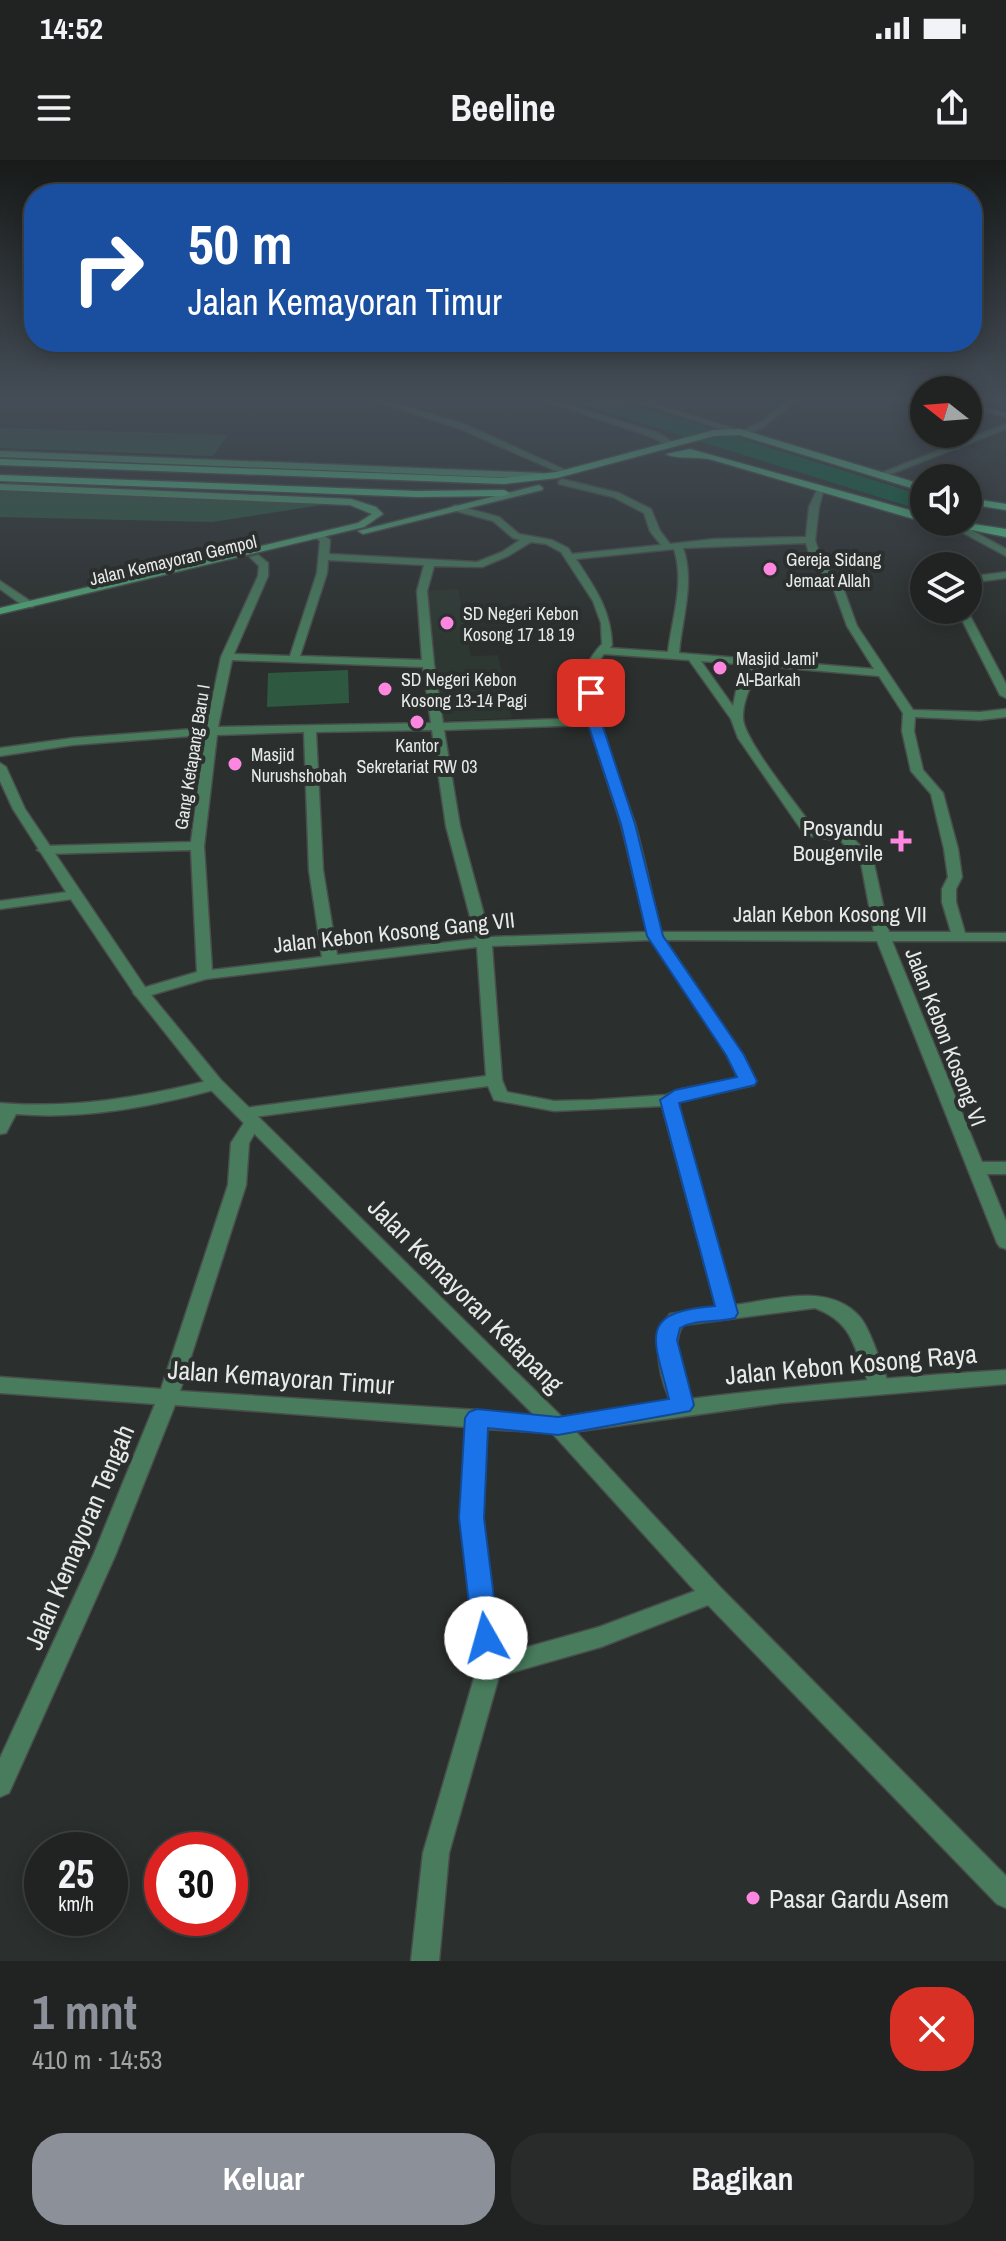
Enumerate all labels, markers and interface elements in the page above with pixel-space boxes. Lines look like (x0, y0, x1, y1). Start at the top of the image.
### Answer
text: 14:52 (40, 8, 103, 48)
text: Beeline (450, 84, 556, 132)
icon: menu (32, 86, 76, 130)
icon: share (930, 86, 974, 130)
text: 50 m (188, 206, 293, 281)
icon: right (56, 216, 160, 320)
text: Jalan Kemayoran Timur (188, 278, 502, 326)
north arrow (910, 376, 982, 448)
map controls (910, 376, 982, 624)
button: sound (910, 464, 982, 536)
street label: Jalan Kemayoran Gempol (87, 529, 259, 591)
place label: Gereja Sidang Jemaat Allah (786, 547, 882, 593)
button: layers (910, 552, 982, 624)
marker: Gereja Sidang Jemaat Allah (761, 560, 779, 578)
place label: SD Negeri Kebon Kosong 17 18 19 (463, 601, 579, 647)
marker: SD Negeri Kebon Kosong 17 18 19 (438, 614, 456, 632)
place label: Masjid Jami' Al-Barkah (735, 646, 819, 692)
pin (557, 659, 625, 727)
marker: Masjid Jami' Al-Barkah (711, 659, 729, 677)
place label: SD Negeri Kebon Kosong 13-14 Pagi (401, 667, 527, 713)
icon: arrive (569, 671, 613, 715)
marker: SD Negeri Kebon Kosong 13-14 Pagi (376, 680, 394, 698)
street label: Gang Ketapang Baru I (168, 682, 216, 832)
marker: Kantor Sekretariat RW 03 (408, 713, 426, 731)
place label: Kantor Sekretariat RW 03 (356, 733, 478, 779)
place label: Masjid Nurushshobah (251, 742, 347, 788)
marker: Masjid Nurushshobah (226, 755, 244, 773)
place label: Posyandu Bougenvile (793, 813, 883, 868)
marker: Posyandu Bougenvile (890, 830, 912, 852)
street label: Jalan Kebon Kosong VII (733, 899, 927, 929)
street label: Jalan Kebon Kosong Gang VII (272, 904, 516, 960)
street label: Jalan Kebon Kosong VI (898, 944, 994, 1130)
street label: Jalan Kemayoran Ketapang (361, 1190, 572, 1401)
street label: Jalan Kebon Kosong Raya (724, 1336, 978, 1392)
street label: Jalan Kemayoran Timur (167, 1352, 395, 1402)
street label: Jalan Kemayoran Tengah (16, 1419, 142, 1655)
position arrow (444, 1596, 528, 1680)
speed limit sign: 30 (144, 1832, 248, 1936)
text: 25 (58, 1847, 94, 1900)
place label: Pasar Gardu Asem (769, 1881, 949, 1916)
marker: Pasar Gardu Asem (744, 1889, 762, 1907)
text: km/h (58, 1890, 94, 1917)
text: 1 mnt (32, 1979, 137, 2044)
button: close (890, 1987, 974, 2071)
text: 410 m · 14:53 (32, 2042, 162, 2077)
button: Keluar (32, 2133, 495, 2225)
button: Bagikan (511, 2133, 974, 2225)

